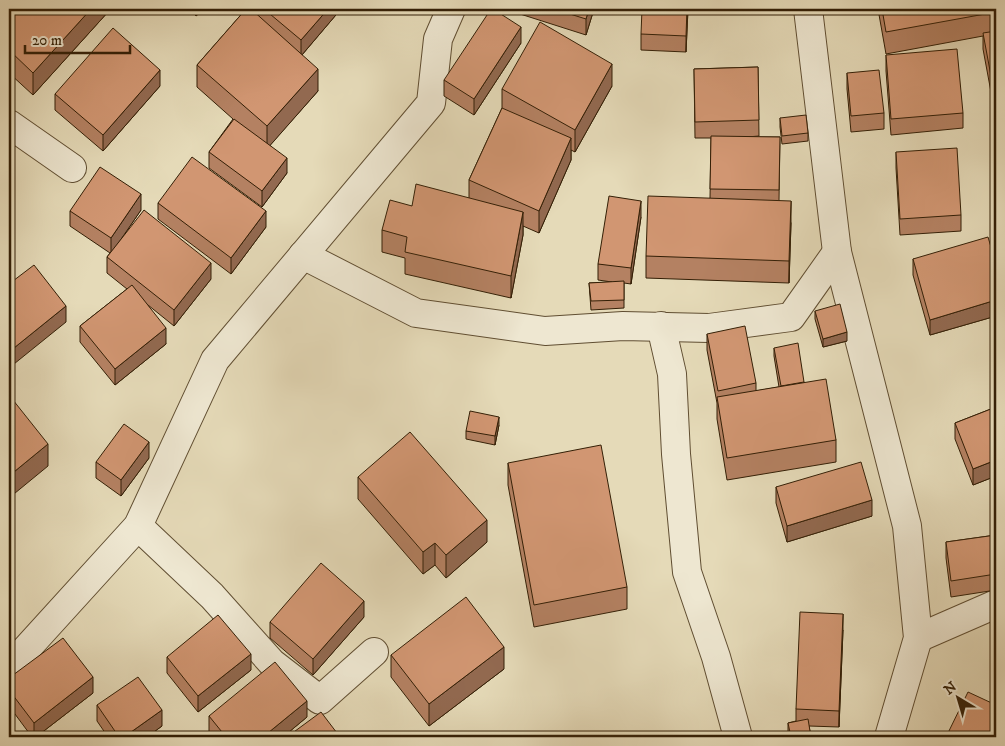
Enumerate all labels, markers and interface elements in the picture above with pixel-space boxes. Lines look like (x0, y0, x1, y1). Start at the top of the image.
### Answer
scale bar (25, 22, 130, 54)
text: 20 m (32, 31, 62, 50)
north arrow (932, 674, 982, 724)
text: N (941, 678, 961, 699)

